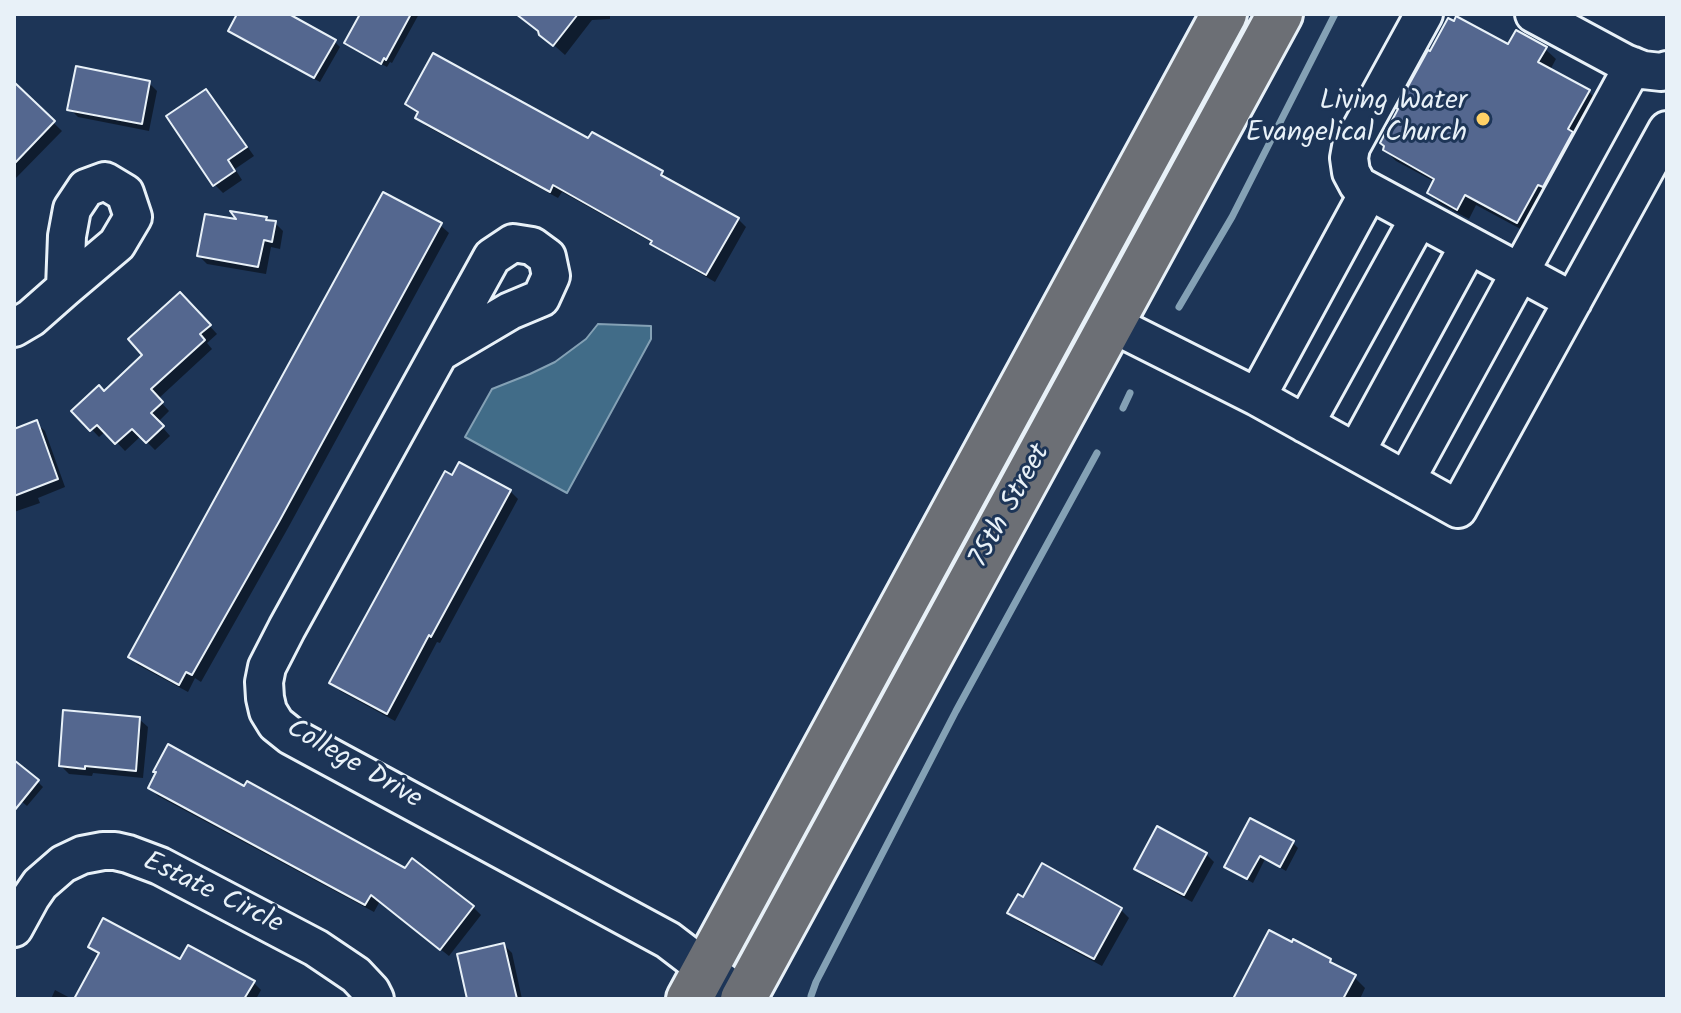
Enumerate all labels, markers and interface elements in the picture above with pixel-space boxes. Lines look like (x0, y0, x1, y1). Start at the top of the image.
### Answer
place label: Living Water Evangelical Church (1246, 86, 1467, 152)
marker: Living Water Evangelical Church (1474, 110, 1492, 128)
street label: 75th Street (964, 439, 1060, 575)
street label: College Drive (279, 714, 427, 818)
street label: Estate Circle (137, 847, 287, 943)

